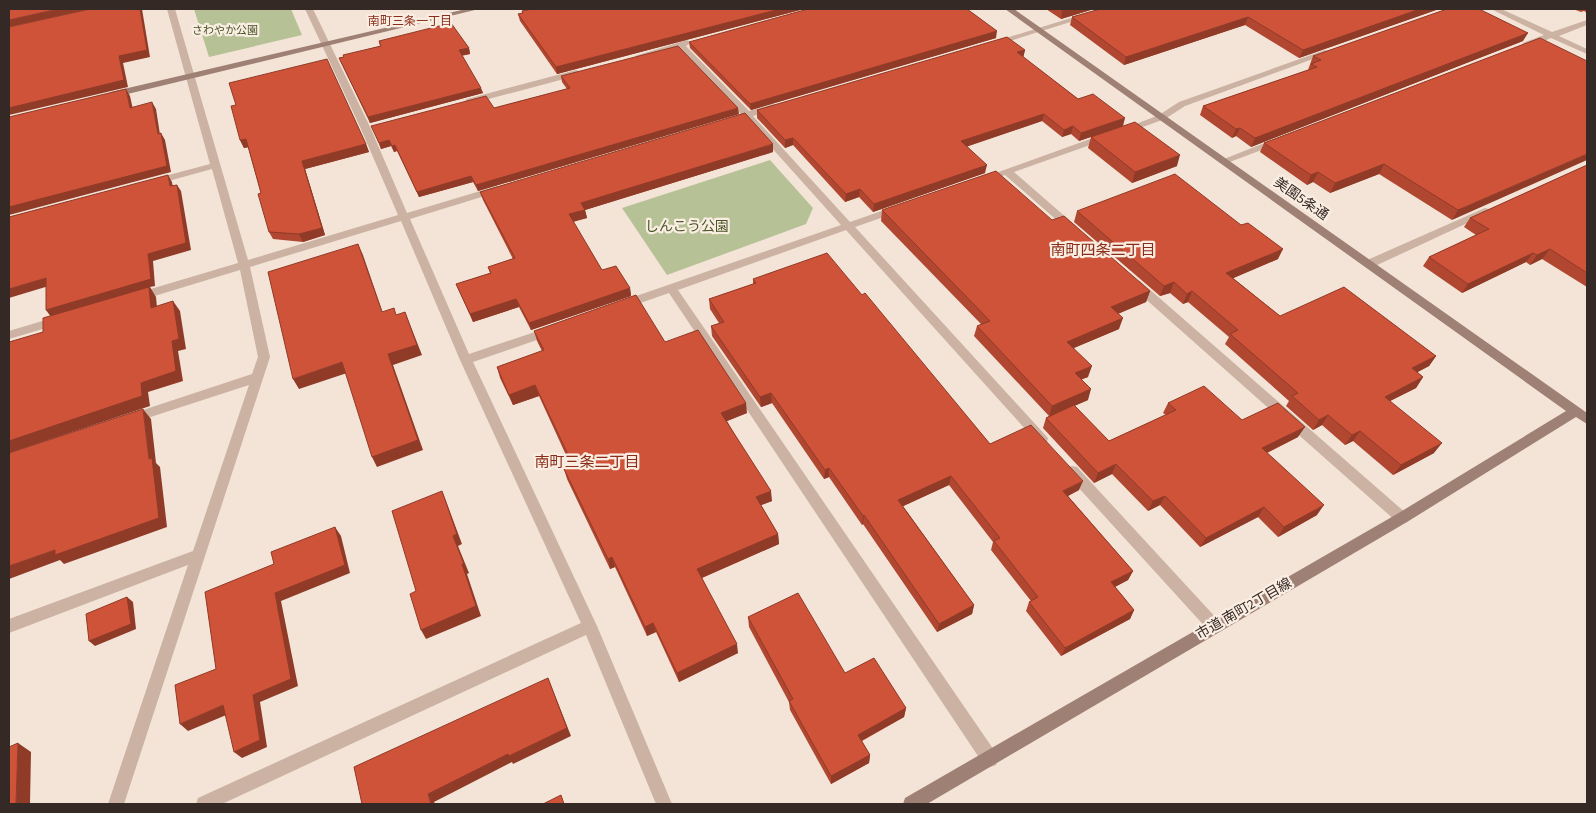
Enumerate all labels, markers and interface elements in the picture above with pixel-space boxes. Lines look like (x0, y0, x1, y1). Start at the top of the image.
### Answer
district label: 南町三条一丁目 (368, 13, 452, 30)
park label: さわやか公園 (192, 23, 258, 38)
street label: 美園5条通 (1269, 173, 1333, 225)
park label: しんこう公園 (645, 217, 729, 237)
district label: 南町四条二丁目 (1050, 240, 1156, 261)
district label: 南町三条二丁目 (534, 452, 640, 473)
street label: 市道 南町2丁目線 (1192, 573, 1296, 645)

